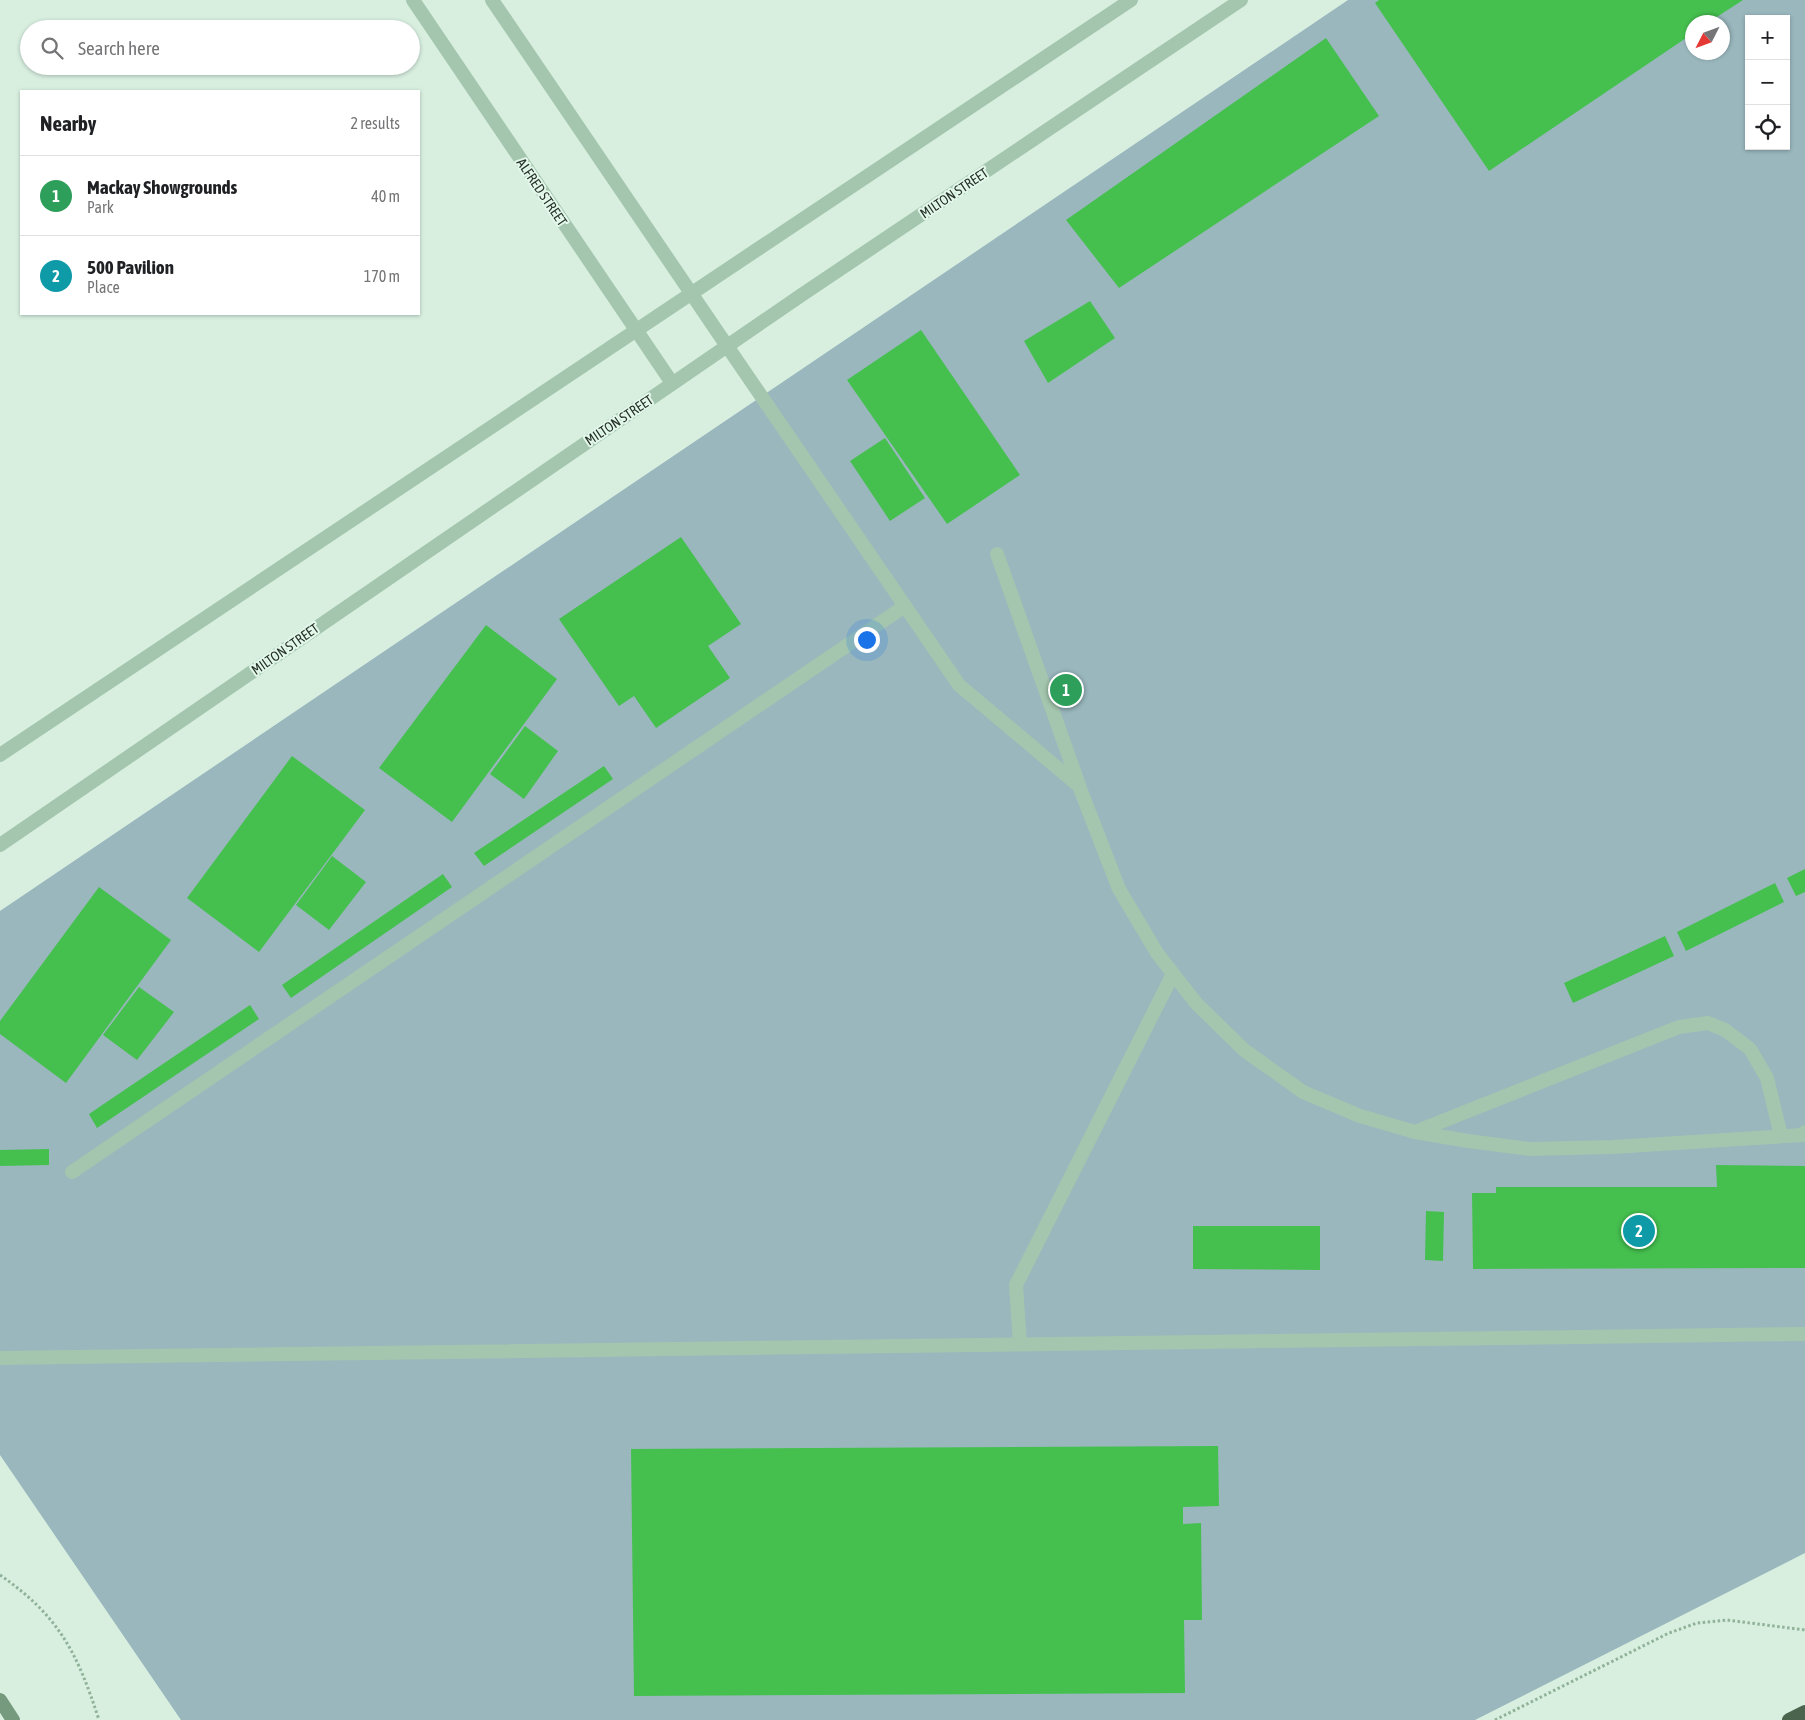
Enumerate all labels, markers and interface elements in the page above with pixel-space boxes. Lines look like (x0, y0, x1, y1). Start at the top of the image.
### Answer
north arrow (1685, 15, 1730, 60)
map controls (1745, 15, 1790, 150)
button: + (1745, 15, 1790, 60)
search box (20, 20, 420, 75)
icon: search (38, 34, 66, 62)
text: Search here (78, 37, 160, 59)
button: − (1745, 60, 1790, 105)
button: locate (1745, 105, 1790, 150)
text: Nearby (40, 111, 96, 135)
text: 2 results (350, 114, 400, 132)
street label: ALFRED STREET (514, 155, 570, 229)
street label: MILTON STREET (917, 164, 991, 222)
text: Mackay Showgrounds (87, 176, 237, 198)
text: 1 (52, 187, 60, 205)
text: 40 m (371, 187, 400, 205)
text: Park (87, 198, 114, 216)
text: 500 Pavilion (87, 256, 174, 278)
text: 2 (52, 267, 60, 285)
text: 170 m (364, 267, 400, 285)
text: Place (87, 278, 120, 296)
street label: MILTON STREET (582, 391, 656, 449)
street label: MILTON STREET (248, 620, 322, 678)
your location (854, 627, 880, 653)
pin: 1 (1050, 671, 1082, 709)
pin: 2 (1623, 1212, 1655, 1250)

